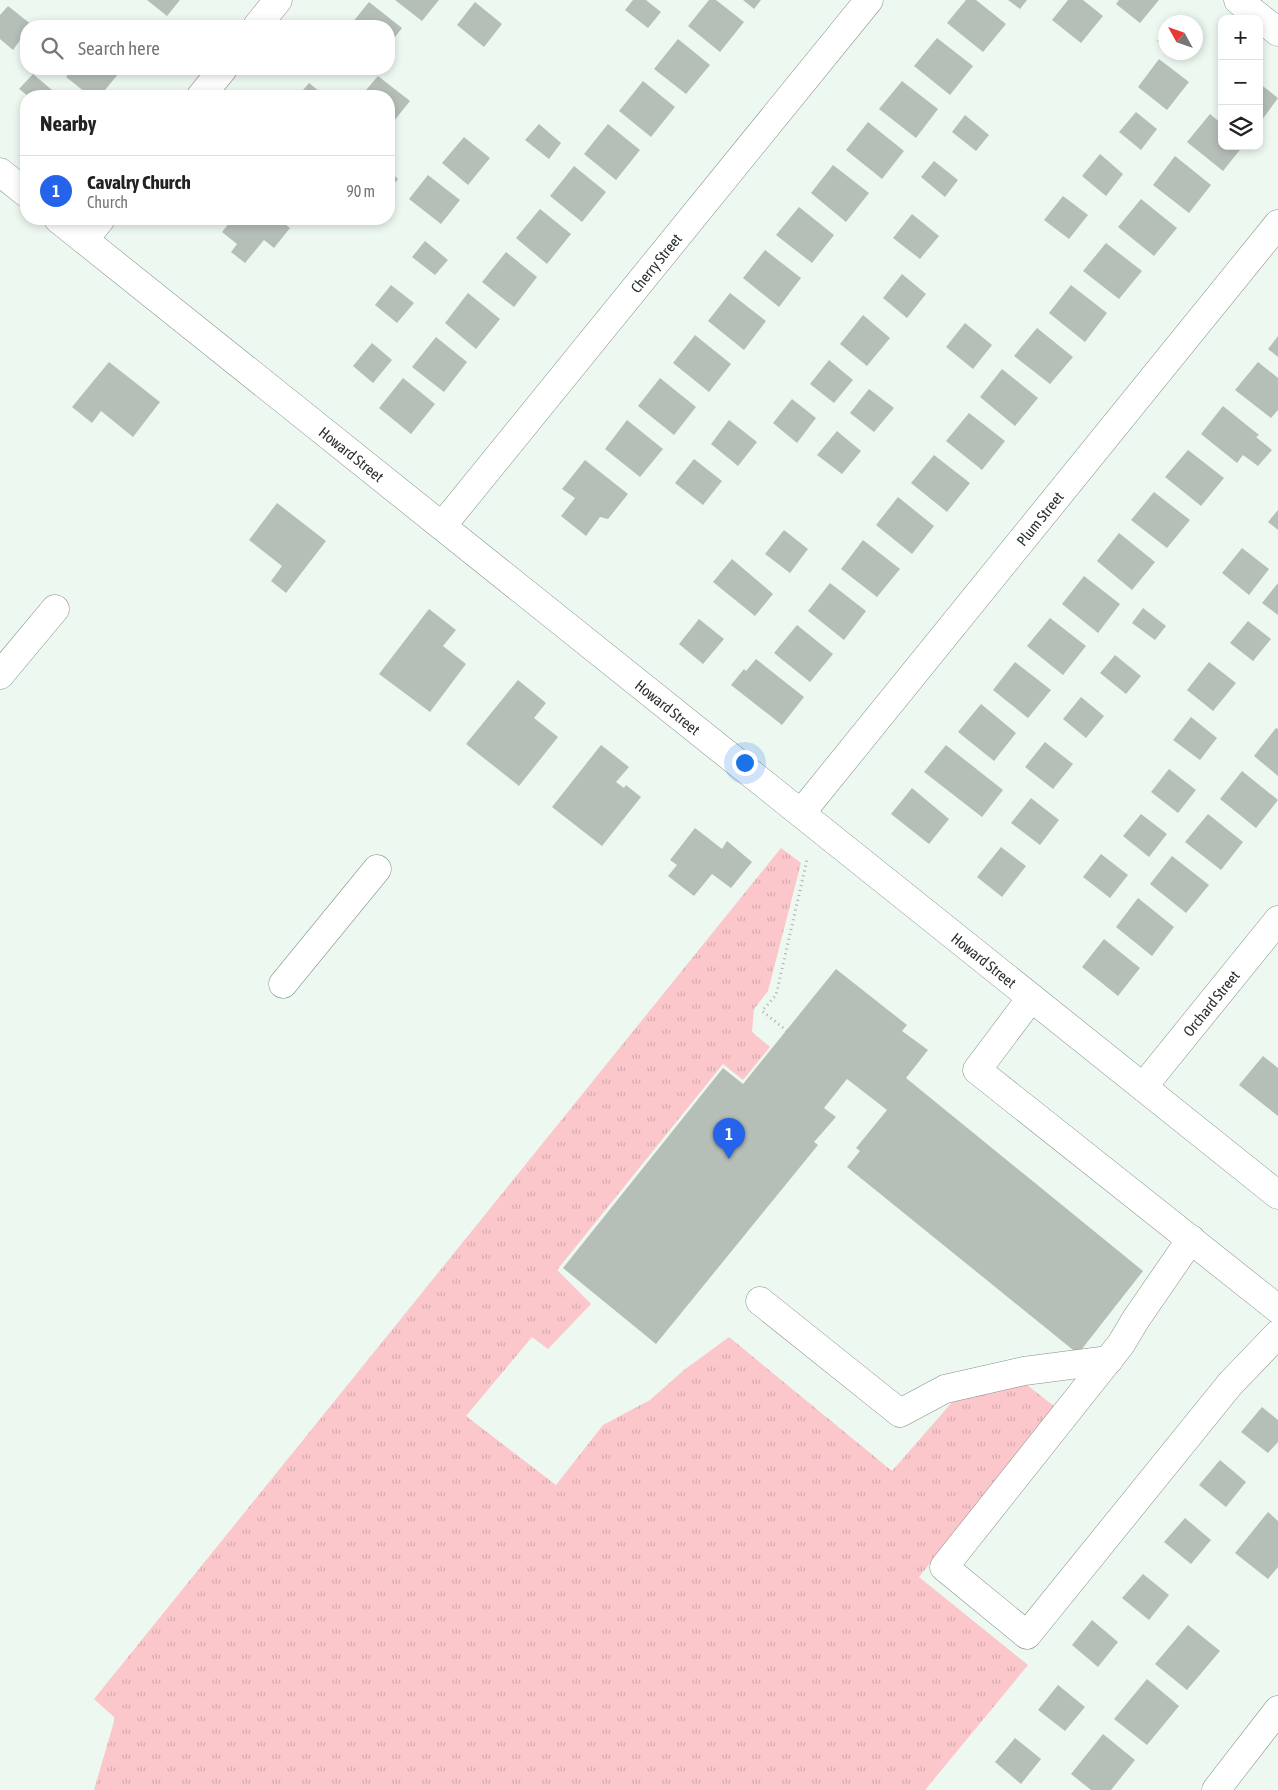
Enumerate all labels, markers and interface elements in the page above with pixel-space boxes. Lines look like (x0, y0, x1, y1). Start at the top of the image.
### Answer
north arrow (1158, 15, 1203, 60)
map controls (1218, 15, 1263, 150)
button: + (1218, 15, 1263, 60)
search box (20, 20, 395, 75)
icon: search (38, 34, 66, 62)
text: Search here (78, 37, 160, 59)
button: − (1218, 60, 1263, 105)
button: layers (1218, 105, 1263, 150)
text: Nearby (40, 111, 96, 135)
text: Cavalry Church (87, 171, 191, 193)
text: 1 (52, 182, 60, 200)
text: 90 m (346, 182, 375, 200)
text: Church (87, 193, 128, 211)
street label: Cherry Street (627, 230, 685, 296)
street label: Howard Street (316, 423, 387, 485)
street label: Plum Street (1013, 488, 1066, 549)
street label: Howard Street (632, 676, 704, 738)
your location (732, 750, 758, 776)
street label: Howard Street (948, 929, 1020, 991)
street label: Orchard Street (1179, 967, 1243, 1039)
pin: 1 (713, 1118, 745, 1159)

